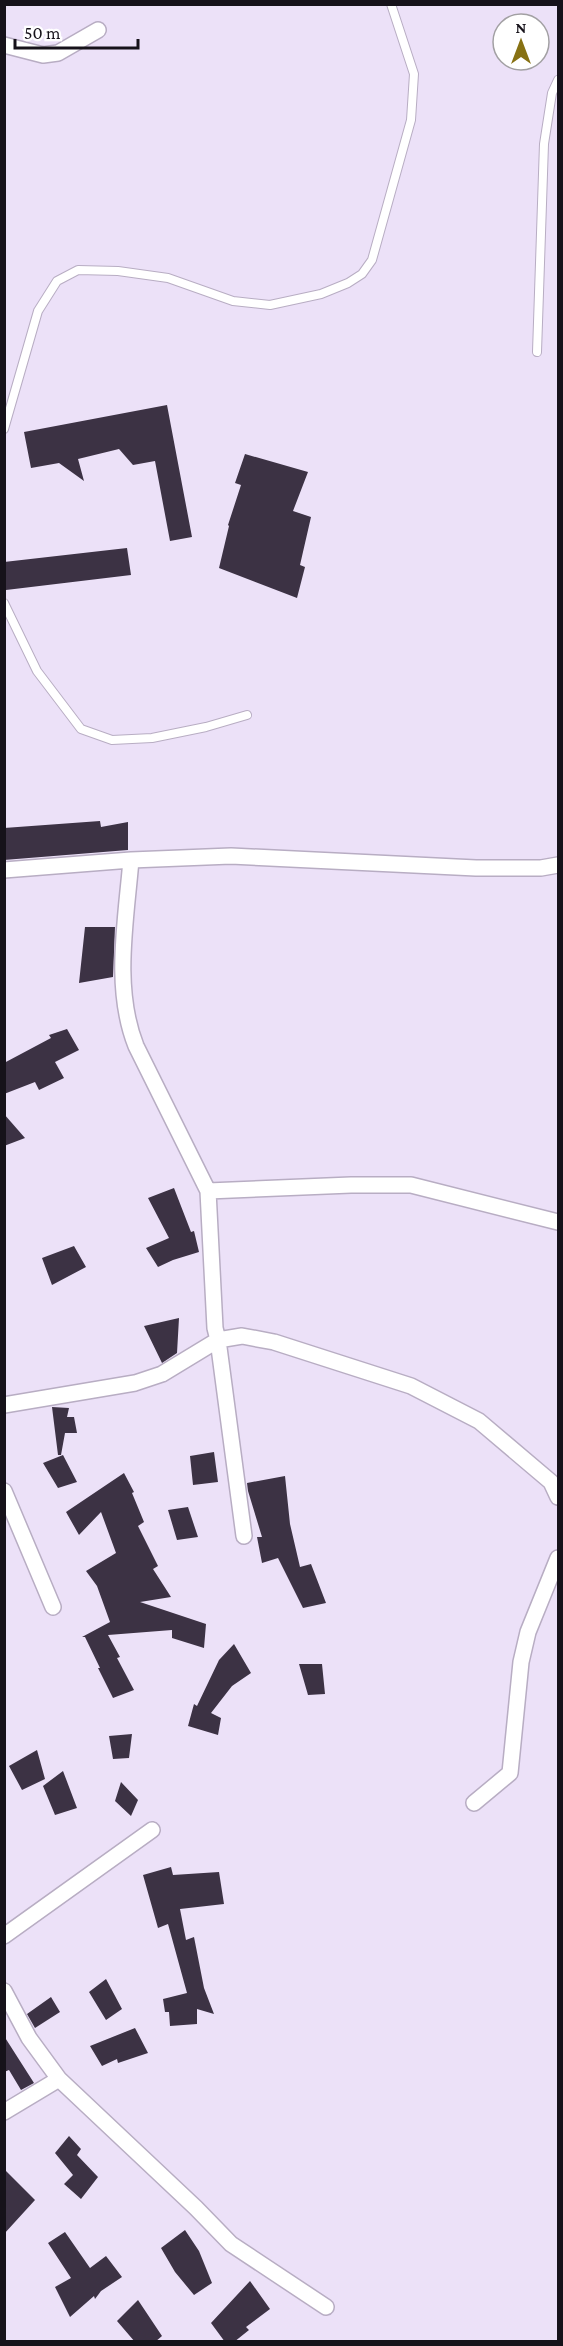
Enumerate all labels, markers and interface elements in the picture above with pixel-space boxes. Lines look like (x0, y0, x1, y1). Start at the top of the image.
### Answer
scale bar (15, 12, 138, 50)
north arrow (491, 12, 551, 72)
text: N (516, 19, 527, 36)
text: 50 m (24, 23, 61, 43)

